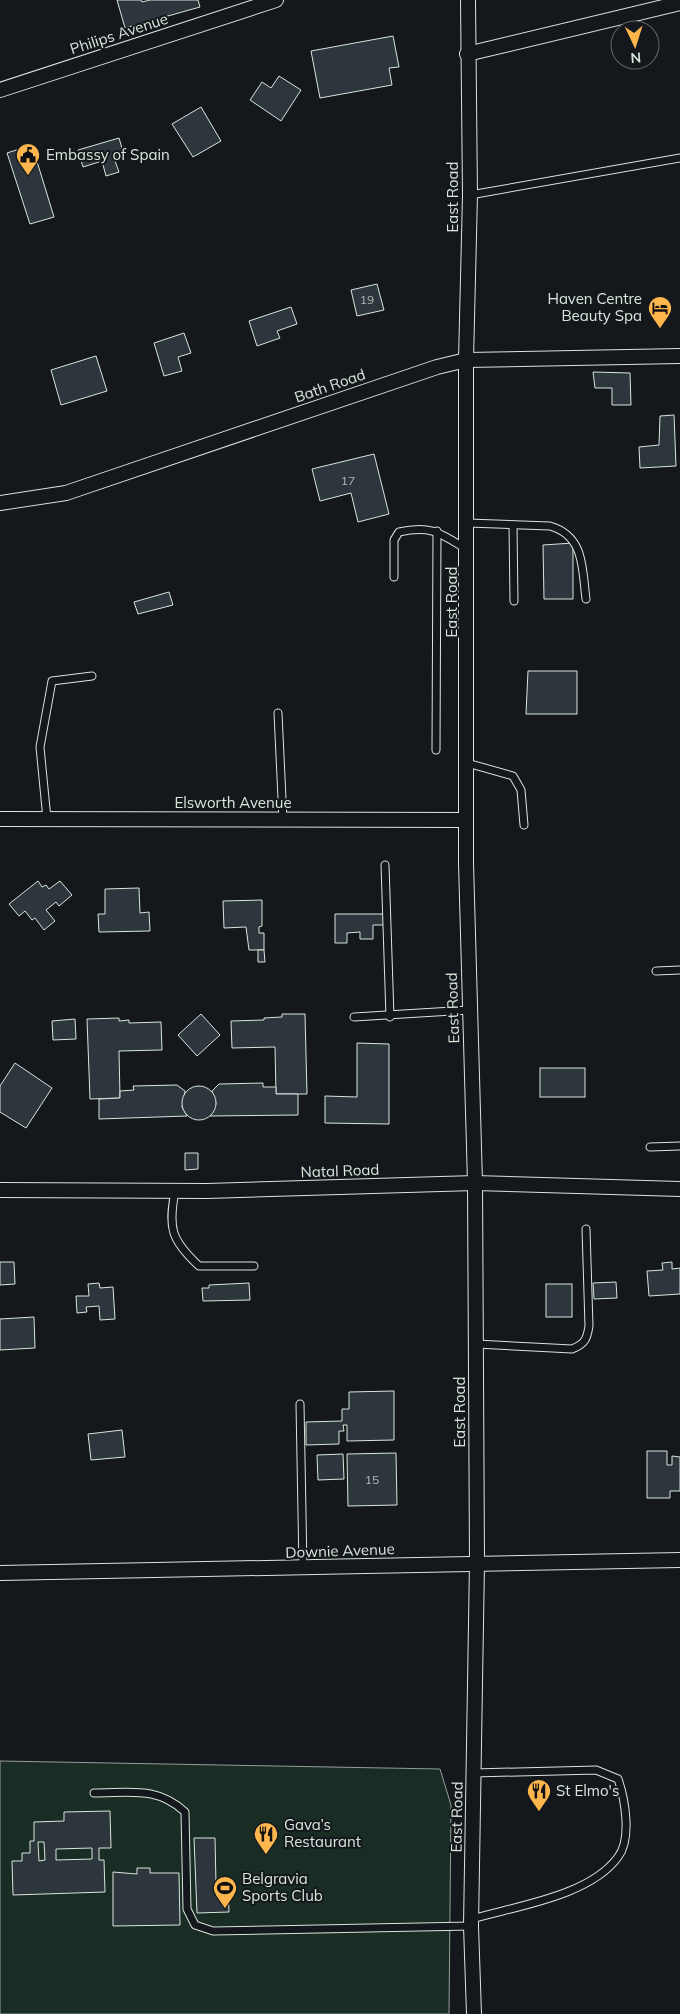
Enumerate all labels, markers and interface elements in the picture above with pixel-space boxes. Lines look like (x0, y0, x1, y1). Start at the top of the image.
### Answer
street label: Philips Avenue (67, 9, 170, 58)
north arrow (610, 20, 660, 70)
text: N (630, 49, 642, 67)
public building icon: Embassy of Spain (15, 142, 41, 176)
place label: Embassy of Spain (46, 145, 170, 164)
street label: East Road (443, 161, 462, 233)
place label: Haven Centre Beauty Spa (547, 289, 642, 325)
house number: 19 (360, 292, 374, 307)
hotel icon: Haven Centre Beauty Spa (647, 295, 673, 329)
street label: Bath Road (292, 365, 368, 407)
house number: 17 (341, 473, 355, 488)
street label: East Road (442, 566, 461, 638)
street label: Elsworth Avenue (174, 793, 292, 812)
street label: East Road (442, 972, 463, 1044)
street label: Natal Road (300, 1160, 380, 1181)
street label: East Road (450, 1376, 469, 1448)
house number: 15 (365, 1472, 379, 1487)
street label: Downie Avenue (285, 1539, 395, 1562)
restaurant icon: St Elmo's (526, 1778, 552, 1812)
street label: East Road (446, 1781, 467, 1853)
place label: St Elmo's (556, 1781, 619, 1800)
place label: Gava’s Restaurant (284, 1815, 361, 1851)
restaurant icon: Gava’s Restaurant (253, 1821, 279, 1855)
place label: Belgravia Sports Club (242, 1869, 323, 1905)
sports icon: Belgravia Sports Club (212, 1875, 238, 1909)

